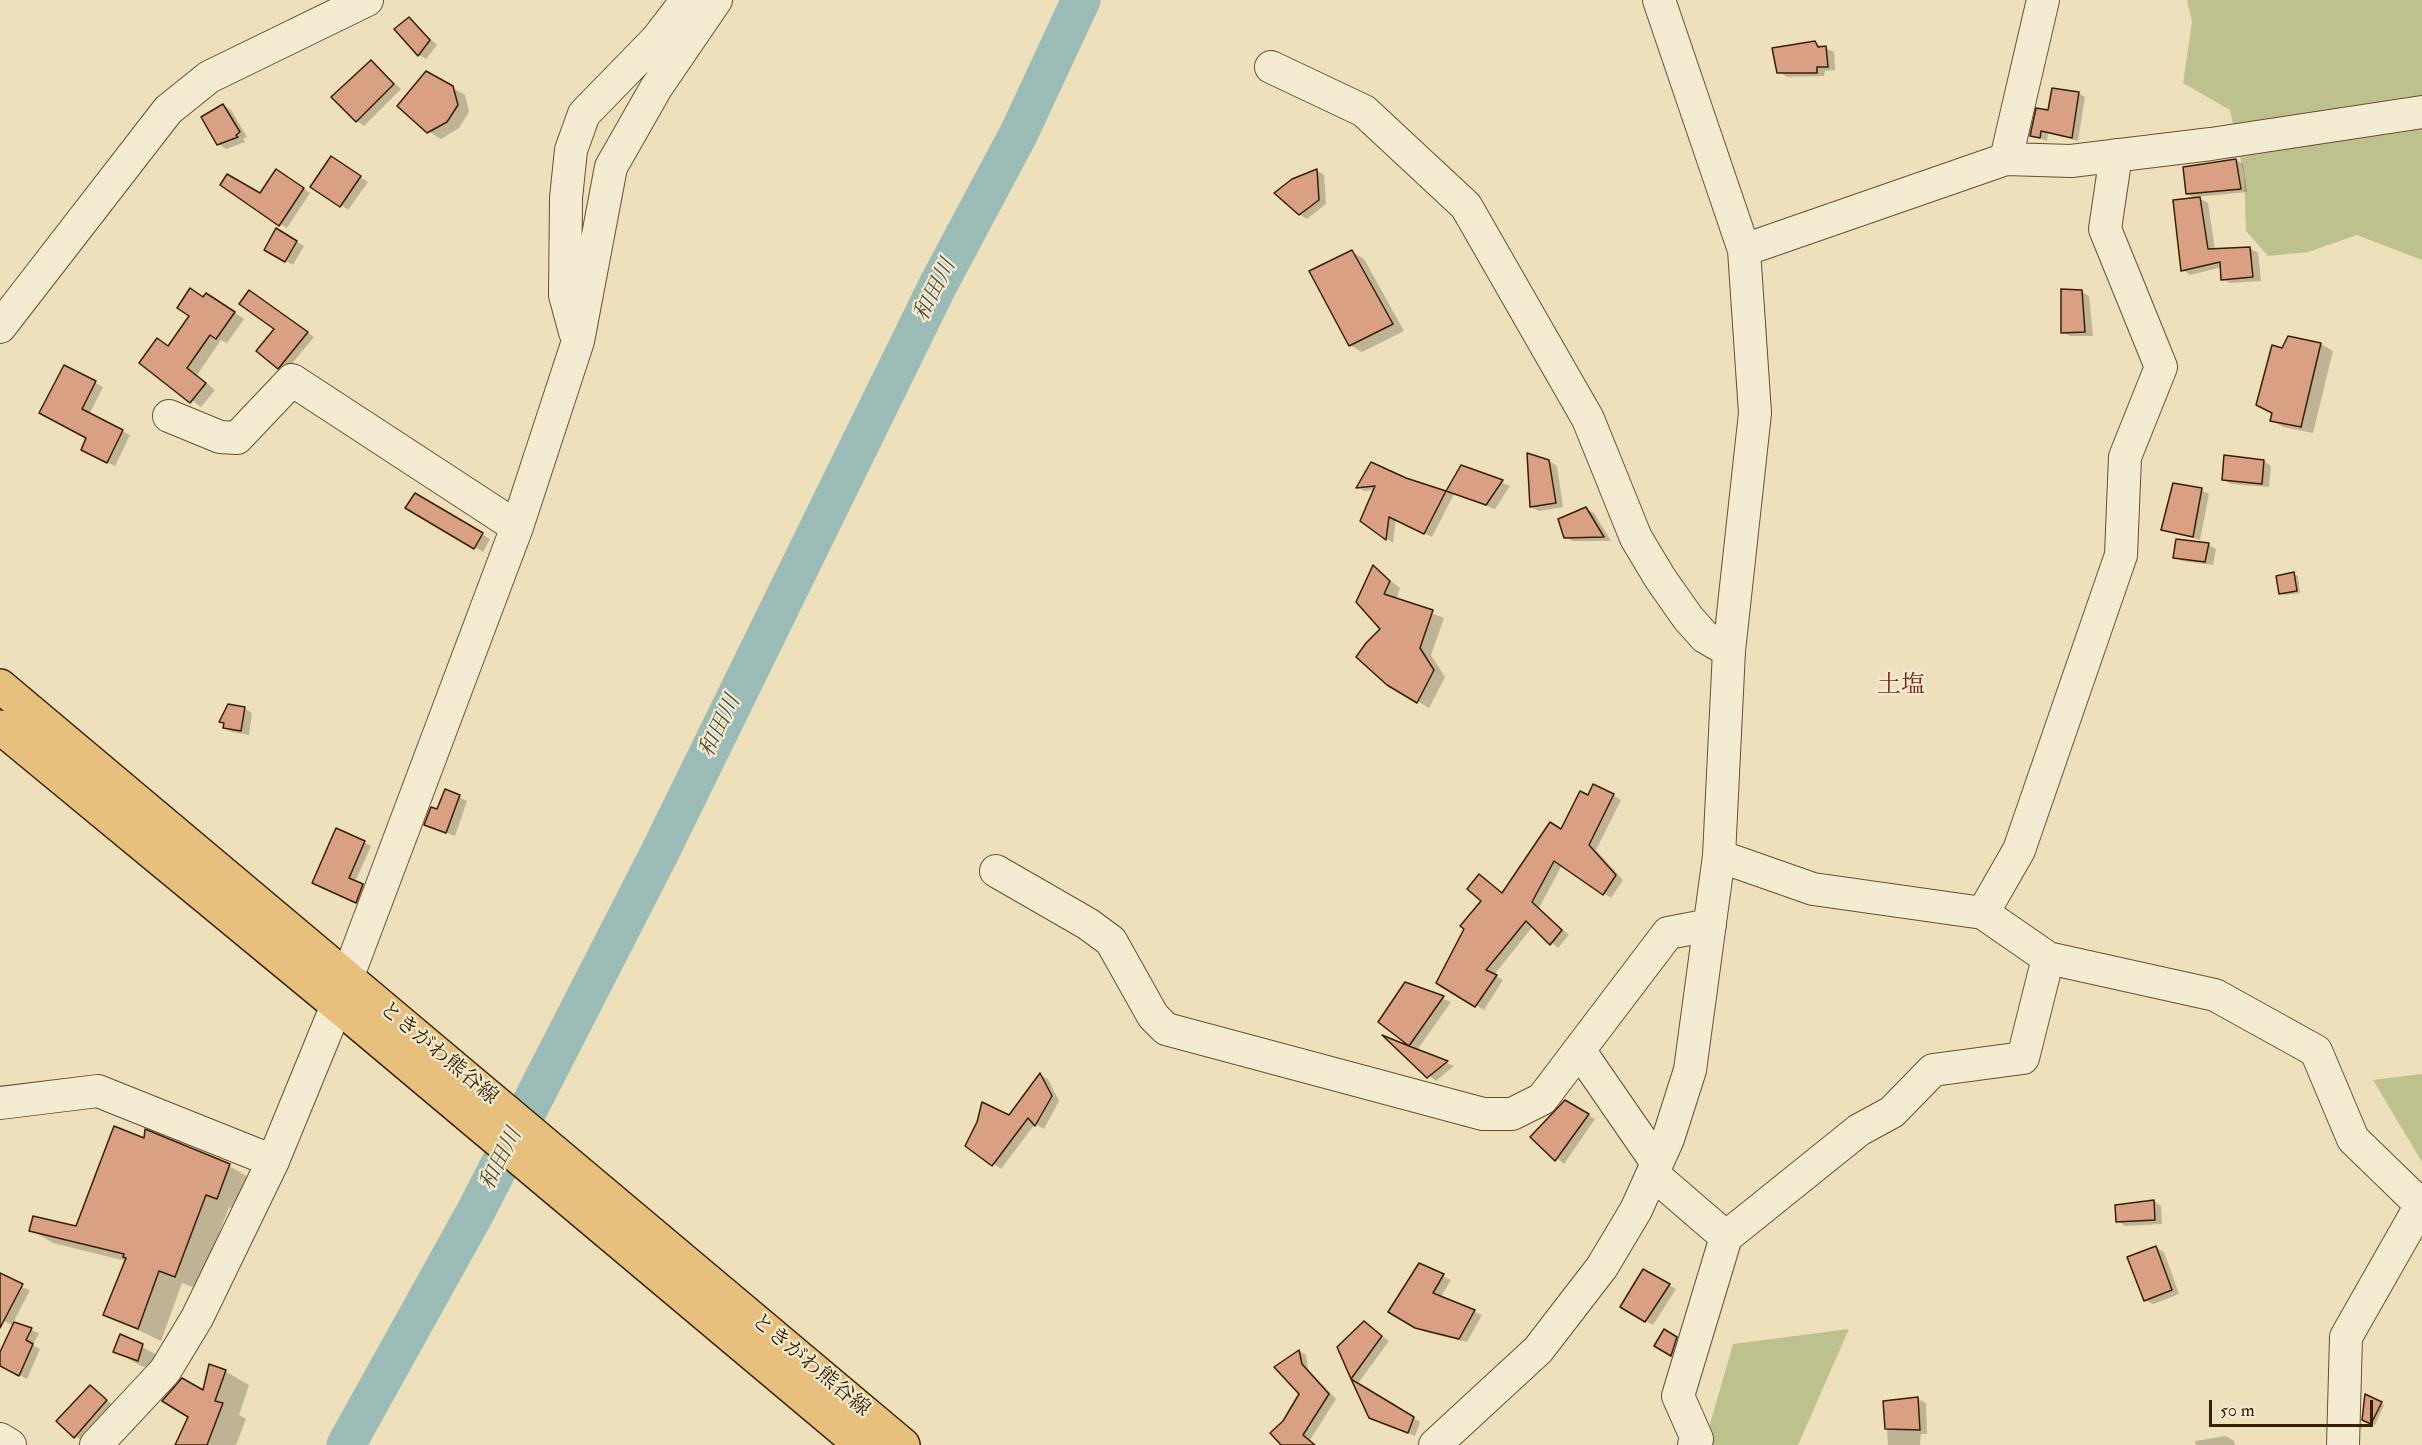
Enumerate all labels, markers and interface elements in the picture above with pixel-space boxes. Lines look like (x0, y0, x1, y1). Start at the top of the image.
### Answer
water label: 和田川 (909, 256, 963, 326)
district label: 土塩 (1877, 673, 1925, 701)
water label: 和田川 (695, 692, 747, 762)
street label: ときがわ熊谷線 (374, 997, 502, 1111)
water label: 和田川 (475, 1125, 529, 1195)
street label: ときがわ熊谷線 (746, 1309, 874, 1423)
scale bar (2212, 1388, 2376, 1426)
text: 50 m (2220, 1399, 2255, 1422)

